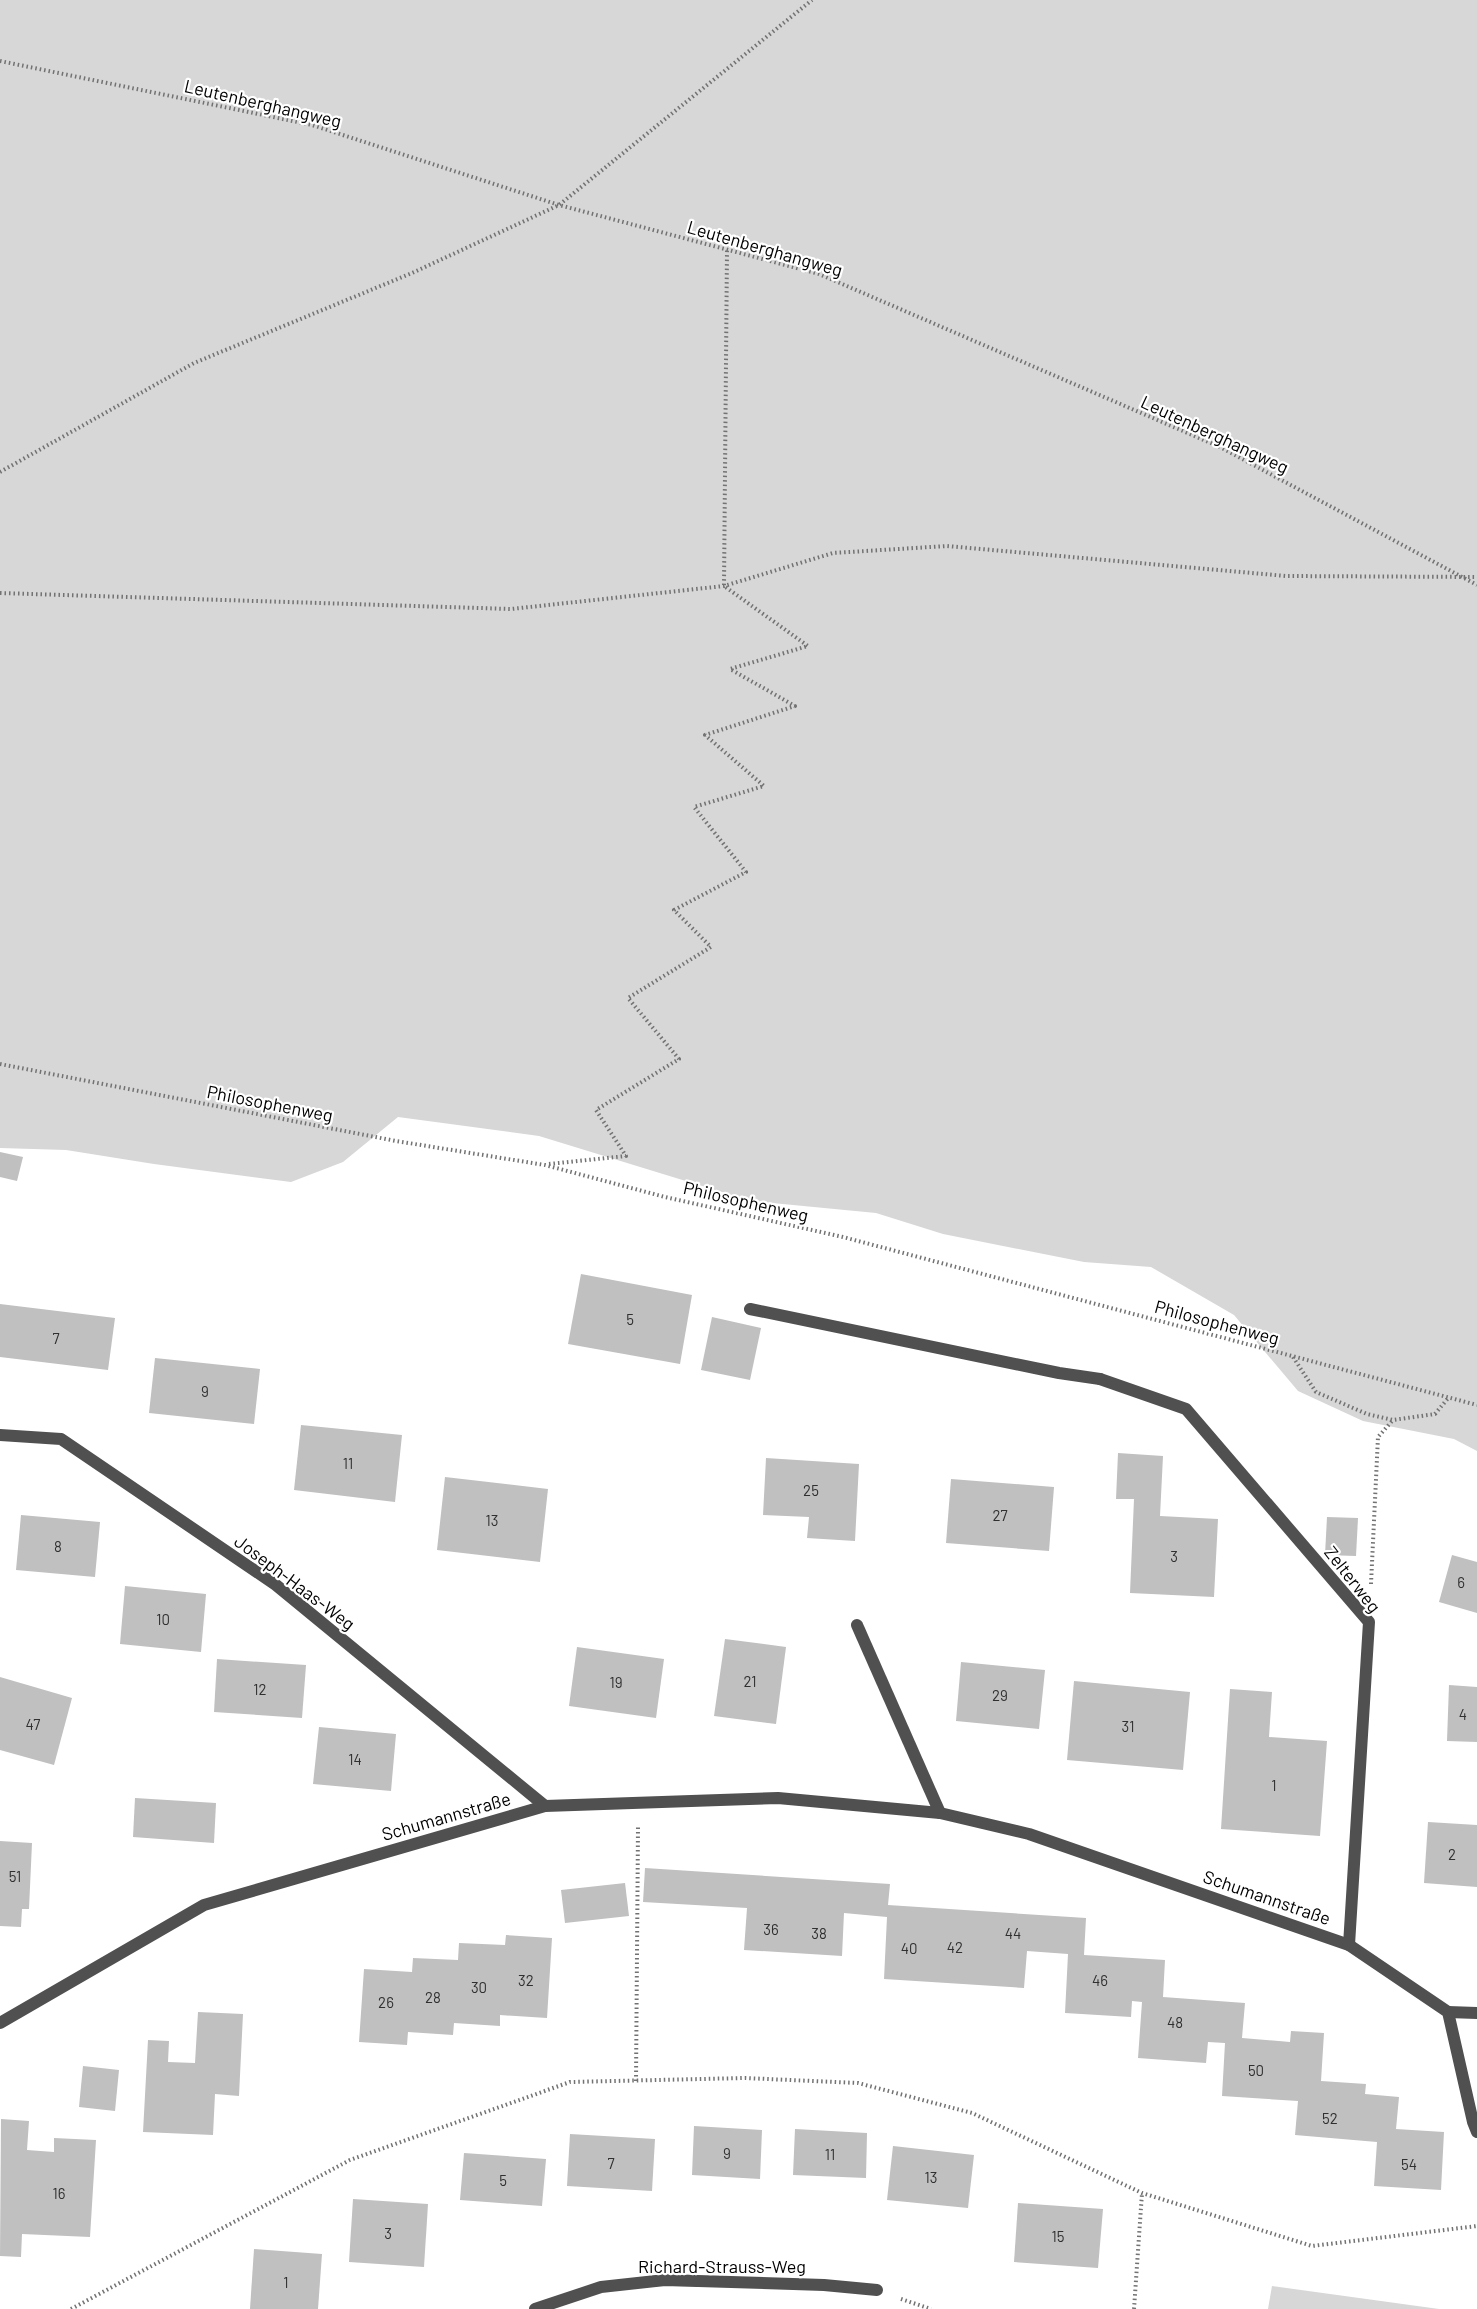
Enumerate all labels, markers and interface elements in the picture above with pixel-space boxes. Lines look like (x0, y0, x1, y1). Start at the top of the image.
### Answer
street label: Leutenberghangweg (182, 74, 344, 132)
street label: Leutenberghangweg (685, 215, 845, 281)
street label: Leutenberghangweg (1138, 390, 1292, 478)
street label: Philosophenweg (205, 1080, 335, 1126)
street label: Philosophenweg (681, 1176, 811, 1226)
street label: Philosophenweg (1152, 1295, 1282, 1349)
house number: 5 (626, 1310, 634, 1328)
house number: 7 (52, 1329, 60, 1347)
house number: 9 (201, 1382, 209, 1400)
house number: 11 (343, 1454, 353, 1472)
house number: 25 (803, 1481, 819, 1499)
house number: 27 (992, 1506, 1008, 1524)
house number: 13 (486, 1511, 498, 1529)
street label: Joseph-Haas-Weg (230, 1530, 360, 1634)
house number: 8 (54, 1537, 62, 1555)
street label: Zelterweg (1320, 1541, 1386, 1617)
house number: 3 (1170, 1547, 1178, 1565)
house number: 6 (1457, 1573, 1465, 1591)
house number: 10 (156, 1610, 170, 1628)
house number: 21 (743, 1672, 757, 1690)
house number: 19 (609, 1673, 623, 1691)
house number: 12 (253, 1680, 267, 1698)
house number: 29 (992, 1686, 1008, 1704)
house number: 4 (1459, 1705, 1467, 1723)
house number: 47 (26, 1715, 40, 1733)
house number: 31 (1122, 1717, 1134, 1735)
house number: 14 (348, 1750, 362, 1768)
house number: 1 (1271, 1776, 1277, 1794)
street label: Schumannstraße (379, 1787, 513, 1845)
house number: 2 (1448, 1845, 1456, 1863)
street label: Schumannstraße (1200, 1865, 1334, 1929)
house number: 51 (9, 1867, 21, 1885)
house number: 36 (763, 1920, 779, 1938)
house number: 38 (811, 1924, 827, 1942)
house number: 44 (1005, 1924, 1021, 1942)
house number: 42 (947, 1938, 963, 1956)
house number: 40 (901, 1939, 917, 1957)
house number: 32 (518, 1971, 534, 1989)
house number: 46 (1092, 1971, 1108, 1989)
house number: 30 (471, 1978, 487, 1996)
house number: 28 (425, 1988, 441, 2006)
house number: 26 (378, 1993, 394, 2011)
house number: 48 (1167, 2013, 1183, 2031)
house number: 50 (1248, 2061, 1264, 2079)
house number: 52 (1322, 2109, 1338, 2127)
house number: 9 (723, 2144, 731, 2162)
house number: 11 (825, 2145, 835, 2163)
house number: 7 (607, 2154, 615, 2172)
house number: 54 (1401, 2155, 1417, 2173)
house number: 13 (925, 2168, 937, 2186)
house number: 5 (499, 2171, 507, 2189)
house number: 16 (53, 2184, 65, 2202)
house number: 3 (384, 2224, 392, 2242)
house number: 15 (1052, 2227, 1064, 2245)
street label: Richard-Strauss-Weg (638, 2255, 806, 2277)
house number: 1 (283, 2273, 289, 2291)

